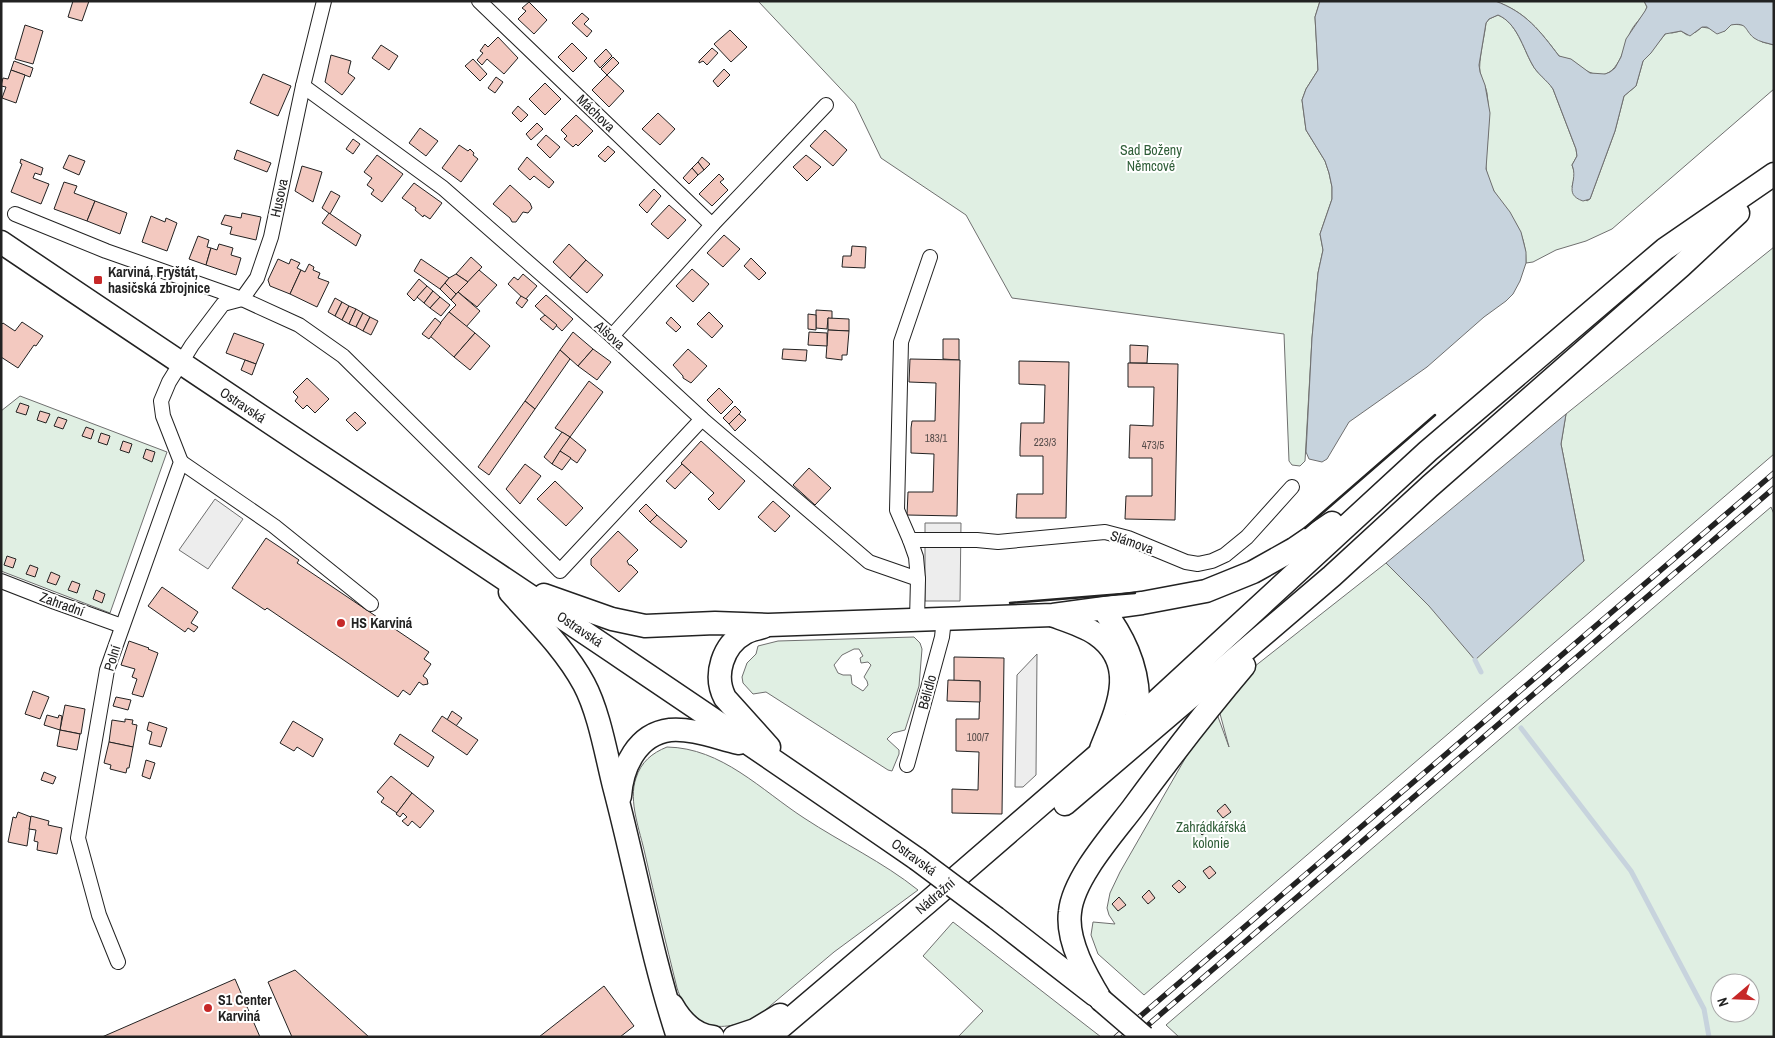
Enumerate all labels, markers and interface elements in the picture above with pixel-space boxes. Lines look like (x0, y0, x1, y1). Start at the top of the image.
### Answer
street label: Máchova (573, 90, 619, 136)
park label: Sad Boženy Němcové (1120, 141, 1182, 175)
street label: Husova (266, 176, 292, 219)
place label: Karviná, Fryštát, hasičská zbrojnice (108, 263, 210, 297)
marker: Karviná, Fryštát, hasičská zbrojnice (92, 274, 104, 286)
street label: Alšova (590, 316, 629, 354)
street label: Ostravská (217, 383, 270, 427)
house number: 183/1 (925, 431, 947, 445)
house number: 223/3 (1034, 435, 1056, 449)
house number: 473/5 (1142, 438, 1164, 452)
street label: Slámova (1108, 526, 1157, 558)
street label: Zahradní (37, 588, 87, 621)
street label: Ostravská (554, 607, 607, 651)
place label: HS Karviná (351, 614, 413, 632)
marker: HS Karviná (335, 617, 347, 629)
street label: Polní (100, 642, 125, 673)
street label: Bělidlo (914, 673, 940, 711)
house number: 100/7 (967, 730, 989, 744)
park label: Zahrádkářská kolonie (1176, 818, 1247, 852)
street label: Ostravská (888, 835, 941, 880)
street label: Nádražní (912, 873, 959, 918)
north arrow (1710, 973, 1760, 1023)
place label: S1 Center Karviná (218, 991, 272, 1025)
text: N (1713, 995, 1733, 1009)
marker: S1 Center Karviná (202, 1002, 214, 1014)

